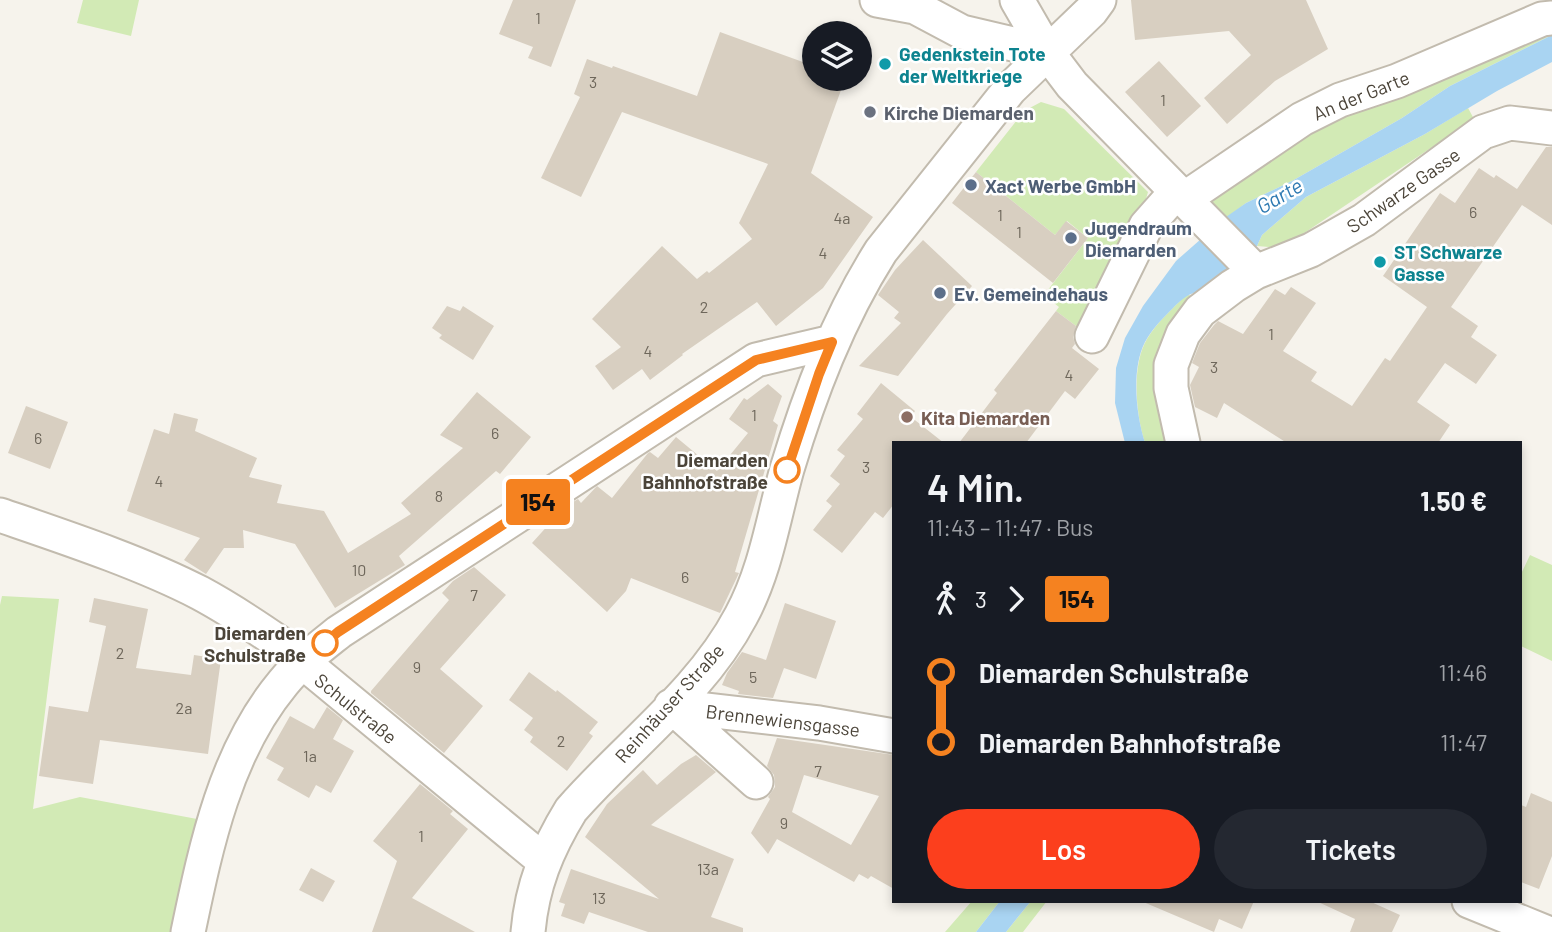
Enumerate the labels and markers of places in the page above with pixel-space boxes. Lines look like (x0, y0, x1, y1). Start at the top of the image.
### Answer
place label: Gedenkstein Tote der Weltkriege (899, 42, 1046, 87)
marker: Gedenkstein Tote der Weltkriege (877, 56, 893, 72)
place label: Kirche Diemarden (884, 101, 1034, 124)
marker: Kirche Diemarden (862, 104, 878, 120)
place label: Xact Werbe GmbH (985, 174, 1136, 197)
marker: Xact Werbe GmbH (963, 177, 979, 193)
place label: Jugendraum Diemarden (1085, 216, 1192, 261)
marker: Jugendraum Diemarden (1063, 230, 1079, 246)
place label: ST Schwarze Gasse (1394, 240, 1502, 285)
marker: ST Schwarze Gasse (1372, 254, 1388, 270)
place label: Ev. Gemeindehaus (954, 282, 1108, 305)
marker: Ev. Gemeindehaus (932, 285, 948, 301)
place label: Kita Diemarden (921, 406, 1050, 429)
marker: Kita Diemarden (899, 409, 915, 425)
place label: Diemarden Bahnhofstraße (643, 448, 768, 493)
marker: Diemarden Bahnhofstraße (774, 457, 800, 483)
place label: Diemarden Schulstraße (204, 621, 306, 666)
marker: Diemarden Schulstraße (312, 630, 338, 656)

